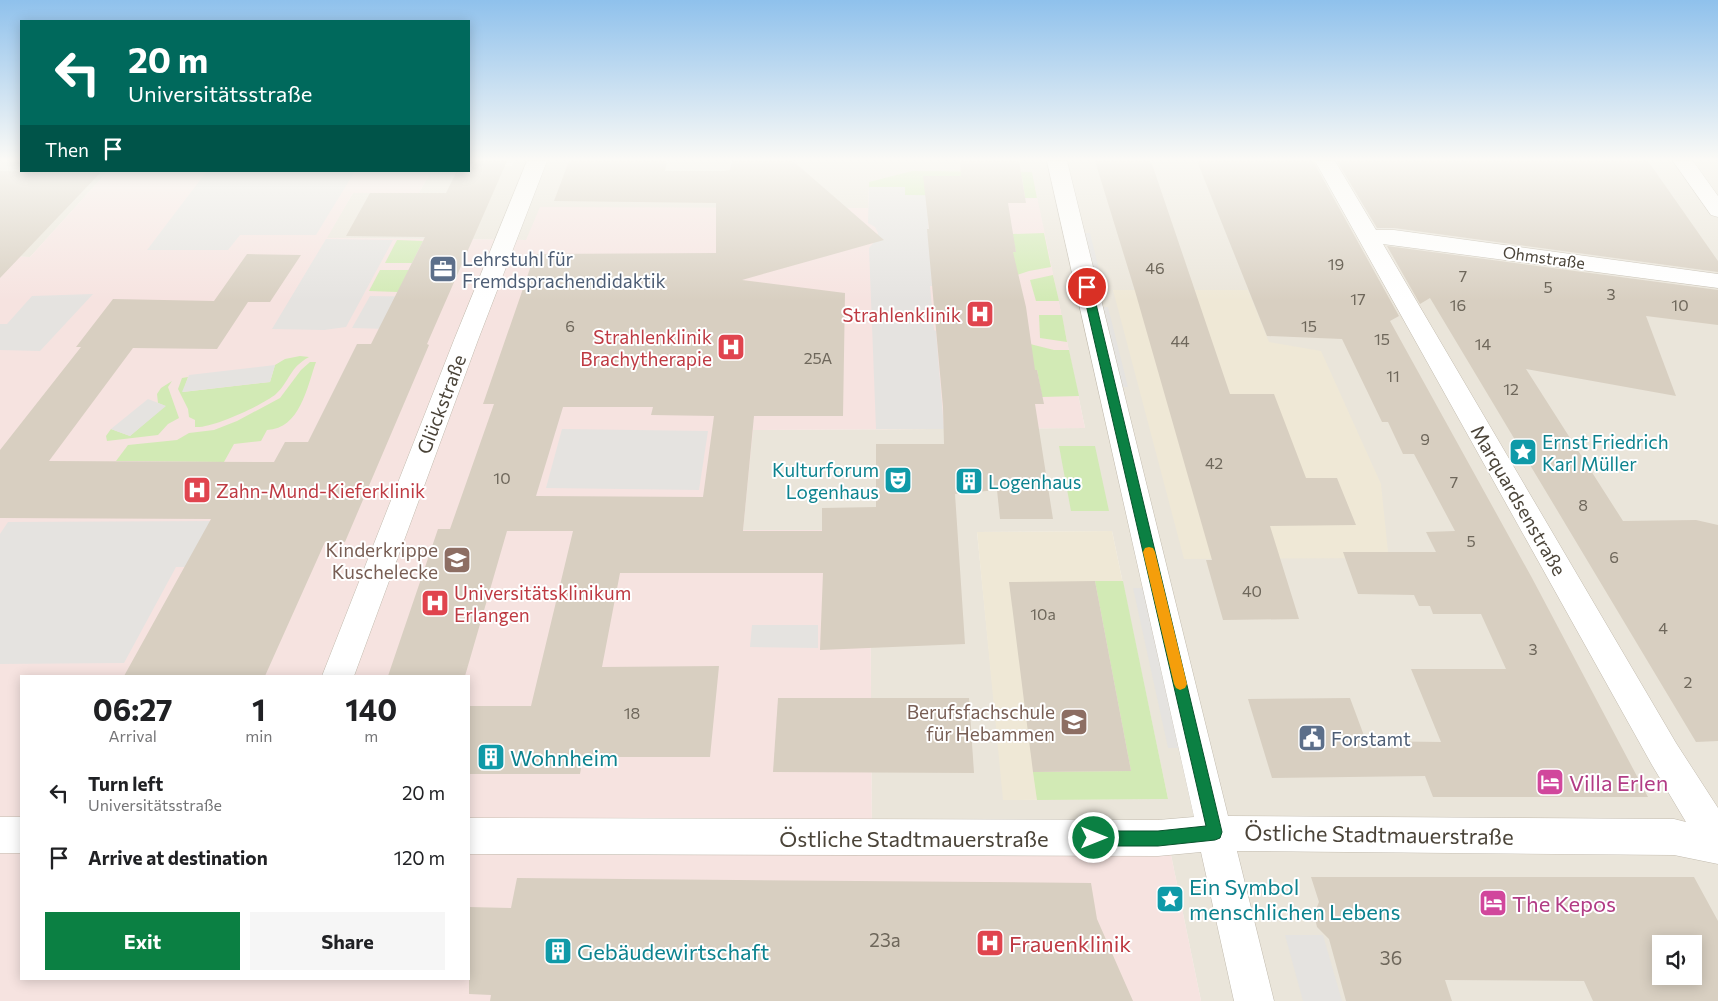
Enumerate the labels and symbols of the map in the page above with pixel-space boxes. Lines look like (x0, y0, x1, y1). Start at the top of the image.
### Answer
street label: Ohmstraße (1502, 242, 1586, 272)
place label: Lehrstuhl für Fremdsprachendidaktik (462, 247, 666, 292)
office icon: Lehrstuhl für Fremdsprachendidaktik (428, 254, 458, 284)
house number: 19 (1328, 254, 1344, 273)
house number: 46 (1145, 258, 1165, 277)
pin (1066, 266, 1108, 308)
house number: 7 (1459, 266, 1467, 285)
house number: 5 (1543, 277, 1553, 296)
house number: 3 (1606, 284, 1616, 303)
house number: 17 (1350, 289, 1366, 308)
house number: 16 (1450, 295, 1466, 314)
house number: 10 (1671, 295, 1689, 314)
hospital icon: Strahlenklinik (965, 299, 995, 329)
place label: Strahlenklinik (842, 303, 961, 326)
house number: 6 (565, 316, 575, 335)
house number: 15 (1301, 316, 1317, 335)
place label: Strahlenklinik Brachytherapie (580, 325, 712, 370)
house number: 15 (1374, 329, 1390, 348)
house number: 44 (1170, 331, 1190, 350)
hospital icon: Strahlenklinik Brachytherapie (716, 332, 746, 362)
house number: 14 (1475, 334, 1492, 353)
house number: 25A (804, 348, 832, 367)
street label: Glückstraße (412, 351, 470, 457)
house number: 11 (1386, 366, 1400, 385)
house number: 12 (1503, 379, 1519, 398)
street label: Marquardsenstraße (1467, 421, 1571, 579)
house number: 9 (1420, 429, 1430, 448)
place label: Ernst Friedrich Karl Müller (1542, 430, 1669, 475)
place icon: Ernst Friedrich Karl Müller (1508, 437, 1538, 467)
house number: 42 (1205, 453, 1223, 472)
place label: Kulturforum Logenhaus (772, 458, 879, 503)
theatre icon: Kulturforum Logenhaus (883, 465, 913, 495)
building icon: Logenhaus (954, 466, 984, 496)
house number: 10 (493, 468, 511, 487)
place label: Logenhaus (988, 470, 1081, 493)
house number: 7 (1450, 472, 1458, 491)
hospital icon: Zahn-Mund-Kieferklinik (182, 475, 212, 505)
place label: Zahn-Mund-Kieferklinik (216, 479, 425, 502)
house number: 8 (1578, 495, 1588, 514)
house number: 5 (1466, 531, 1476, 550)
place label: Kinderkrippe Kuschelecke (326, 538, 438, 583)
school or university icon: Kinderkrippe Kuschelecke (442, 545, 472, 575)
house number: 6 (1609, 547, 1619, 566)
place label: Universitätsklinikum Erlangen (454, 581, 631, 626)
house number: 40 (1242, 581, 1262, 600)
hospital icon: Universitätsklinikum Erlangen (420, 588, 450, 618)
house number: 10a (1030, 604, 1056, 623)
house number: 4 (1658, 618, 1668, 637)
house number: 3 (1528, 639, 1538, 658)
house number: 2 (1684, 672, 1693, 691)
place label: Berufsfachschule für Hebammen (907, 700, 1055, 745)
house number: 18 (624, 703, 640, 722)
school or university icon: Berufsfachschule für Hebammen (1059, 707, 1089, 737)
public building icon: Forstamt (1297, 723, 1327, 753)
place label: Forstamt (1331, 727, 1411, 750)
building icon: Wohnheim (476, 742, 506, 772)
place label: Wohnheim (510, 744, 618, 771)
hotel icon: Villa Erlen (1535, 767, 1565, 797)
place label: Villa Erlen (1569, 769, 1668, 796)
position arrow (1067, 811, 1119, 863)
street label: Östliche Stadtmauerstraße (1244, 818, 1514, 850)
street label: Östliche Stadtmauerstraße (779, 825, 1049, 852)
place label: Ein Symbol menschlichen Lebens (1189, 873, 1401, 925)
place icon: Ein Symbol menschlichen Lebens (1155, 884, 1185, 914)
hotel icon: The Kepos (1478, 888, 1508, 918)
place label: The Kepos (1512, 890, 1616, 917)
house number: 23a (869, 928, 901, 951)
hospital icon: Frauenklinik (975, 928, 1005, 958)
place label: Frauenklinik (1009, 930, 1131, 957)
building icon: Gebäudewirtschaft (543, 936, 573, 966)
place label: Gebäudewirtschaft (577, 938, 769, 965)
house number: 36 (1380, 946, 1402, 969)

